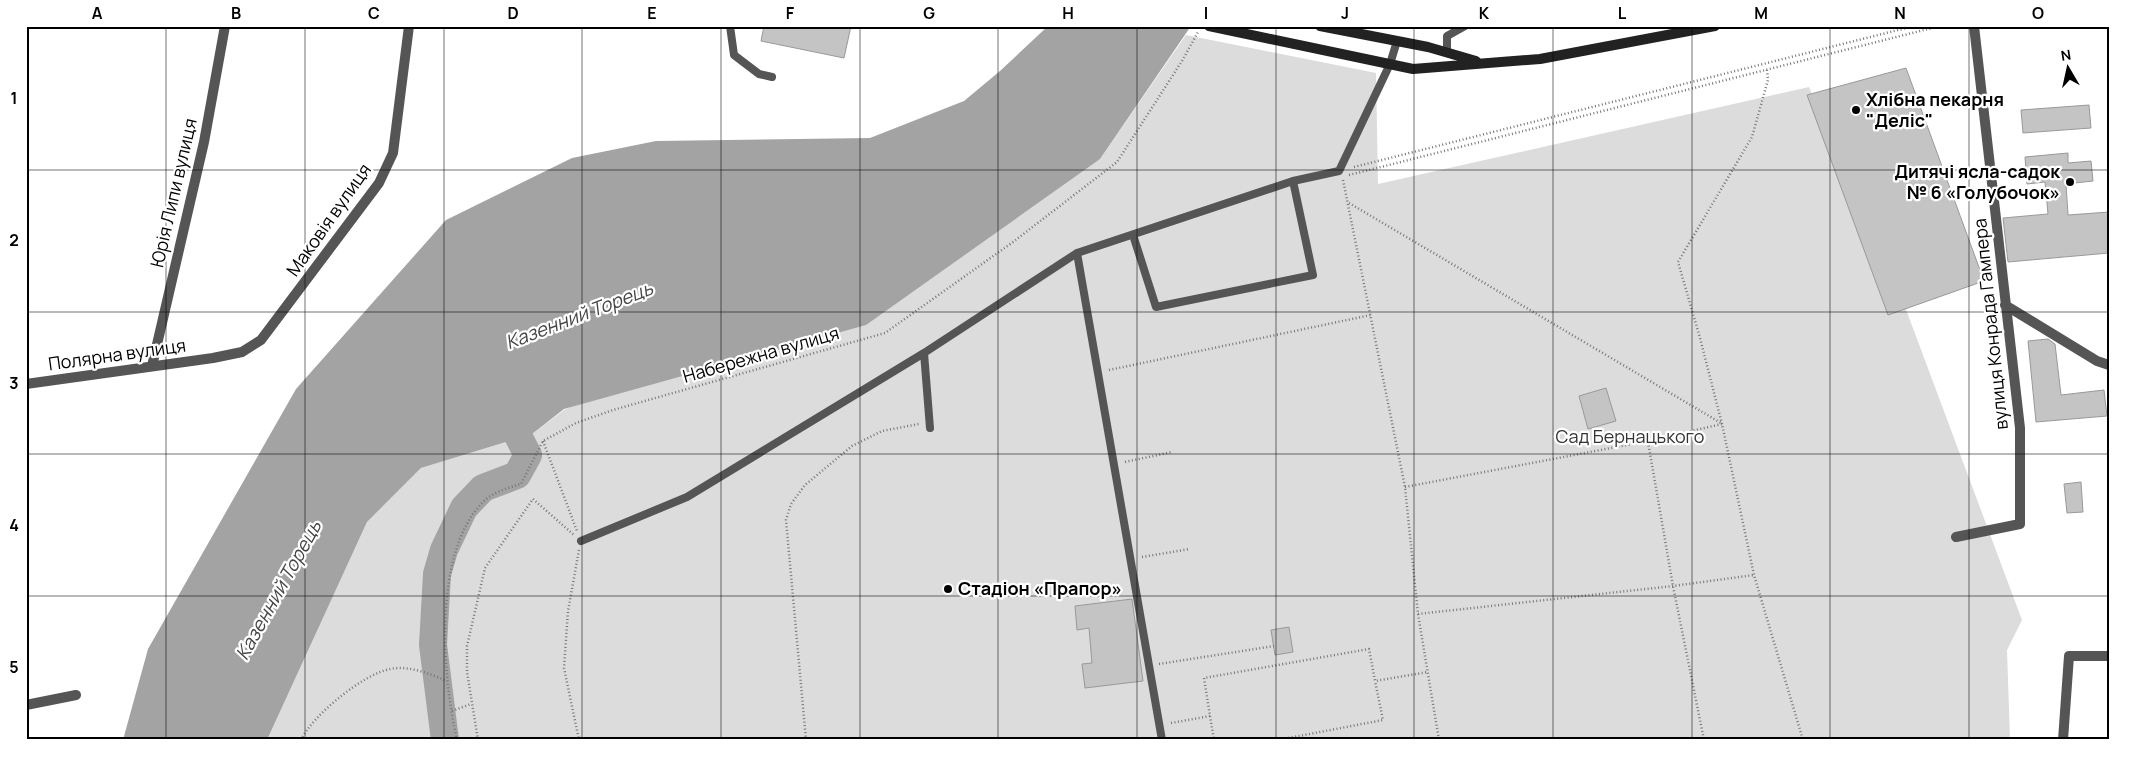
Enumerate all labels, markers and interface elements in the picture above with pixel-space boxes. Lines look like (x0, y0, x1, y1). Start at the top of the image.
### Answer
text: A (92, 2, 103, 24)
text: B (231, 2, 241, 24)
text: C (368, 2, 380, 24)
text: D (507, 2, 519, 24)
text: E (647, 2, 657, 24)
text: F (786, 2, 795, 24)
text: G (923, 2, 935, 24)
text: H (1062, 2, 1074, 24)
text: I (1204, 2, 1208, 24)
text: J (1341, 2, 1349, 24)
text: K (1479, 2, 1490, 24)
text: L (1618, 2, 1627, 24)
text: M (1754, 2, 1768, 24)
text: N (1894, 2, 1906, 24)
text: O (2032, 2, 2044, 24)
north arrow (2042, 42, 2092, 92)
text: N (2059, 44, 2072, 65)
text: 1 (10, 87, 18, 109)
place label: Хлібна пекарня "Деліс" (1866, 87, 2004, 132)
marker: Хлібна пекарня "Деліс" (1850, 104, 1862, 116)
street label: Юрія Липи вулиця (144, 116, 202, 270)
street label: Маковія вулиця (280, 158, 376, 281)
place label: Дитячі ясла-садок № 6 «Голубочок» (1894, 159, 2061, 204)
marker: Дитячі ясла-садок № 6 «Голубочок» (2064, 176, 2076, 188)
street label: вулиця Конрада Гампера (1967, 217, 2013, 431)
text: 2 (9, 229, 19, 251)
water label: Казенний Торець (502, 275, 657, 355)
street label: Набережна вулиця (680, 320, 842, 388)
street label: Полярна вулиця (46, 332, 187, 376)
text: 3 (9, 372, 19, 394)
park label: Сад Бернацького (1556, 424, 1704, 448)
text: 4 (9, 514, 19, 536)
water label: Казенний Торець (229, 515, 328, 664)
place label: Стадіон «Прапор» (958, 576, 1122, 600)
marker: Стадіон «Прапор» (942, 583, 954, 595)
text: 5 (9, 656, 19, 678)

